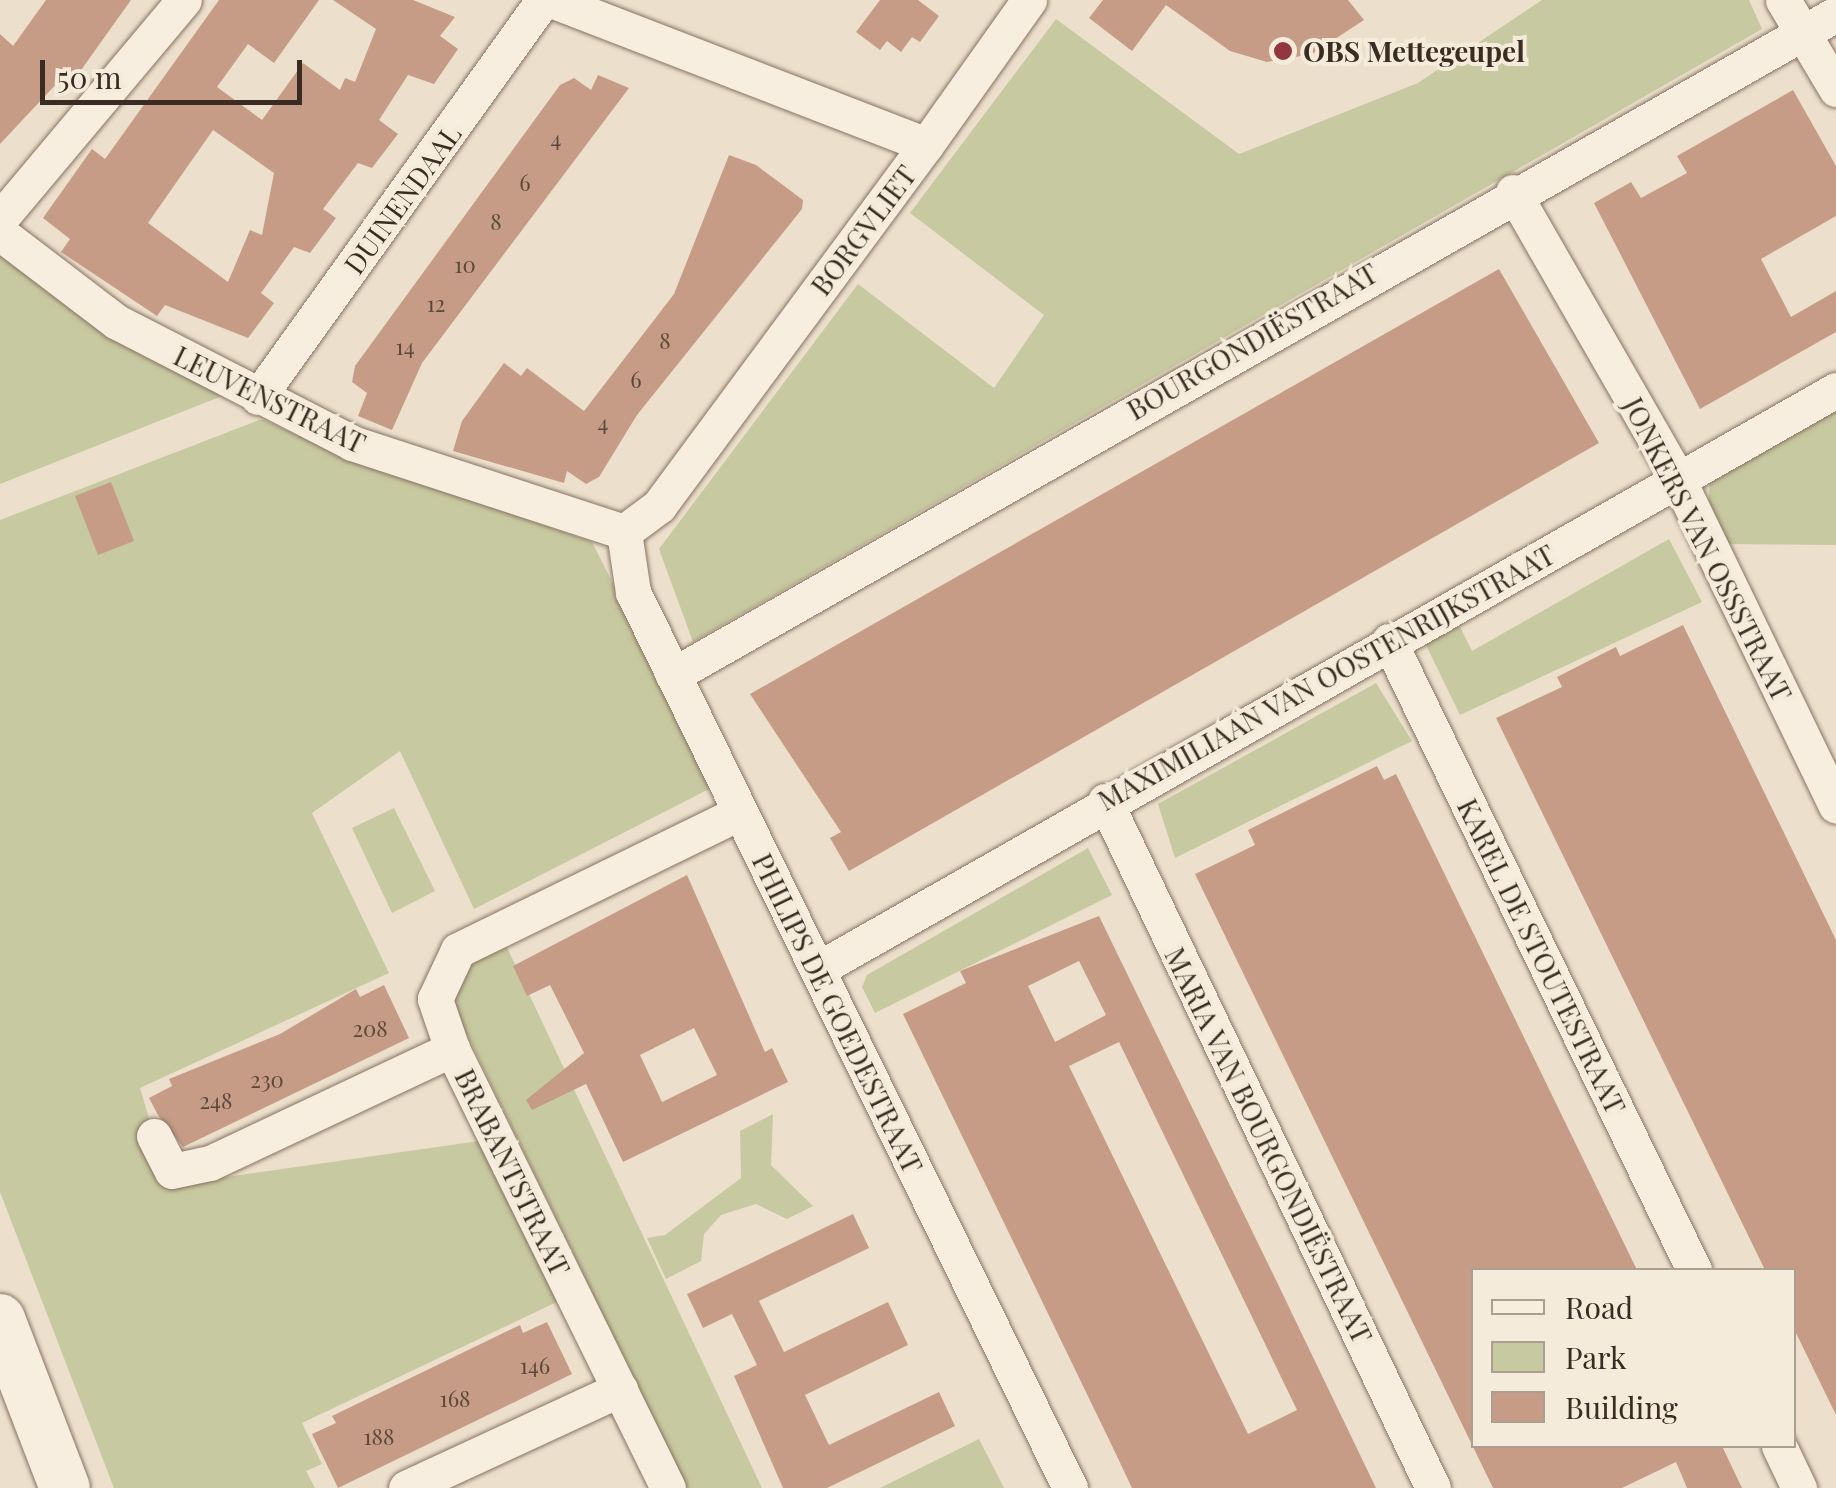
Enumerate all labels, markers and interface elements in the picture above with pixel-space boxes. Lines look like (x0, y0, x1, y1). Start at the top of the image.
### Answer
place label: OBS Mettegeupel (1303, 34, 1525, 68)
scale bar (45, 40, 308, 102)
marker: OBS Mettegeupel (1272, 40, 1294, 62)
text: 50 m (57, 57, 122, 97)
street label: DUINENDAAL (337, 118, 467, 280)
house number: 4 (551, 126, 561, 152)
street label: BORGVLIET (803, 158, 923, 302)
house number: 6 (519, 170, 531, 196)
house number: 8 (490, 209, 502, 235)
house number: 10 (454, 252, 476, 278)
street label: BOURGONDIËSTRAAT (1121, 256, 1383, 426)
house number: 12 (427, 291, 445, 317)
house number: 8 (659, 328, 671, 354)
house number: 14 (395, 334, 415, 360)
street label: LEUVENSTRAAT (169, 338, 371, 460)
house number: 6 (630, 367, 642, 393)
street label: JONKERS VAN OSSSTRAAT (1616, 391, 1800, 707)
house number: 4 (598, 410, 608, 436)
street label: MAXIMILIAAN VAN OOSTENRIJKSTRAAT (1091, 537, 1561, 817)
street label: KAREL DE STOUTESTRAAT (1451, 793, 1633, 1119)
street label: PHILIPS DE GOEDESTRAAT (746, 848, 930, 1178)
street label: MARIA VAN BOURGONDIËSTRAAT (1158, 941, 1380, 1349)
house number: 208 (352, 1016, 388, 1042)
street label: BRABANTSTRAAT (448, 1063, 578, 1281)
house number: 230 (250, 1067, 284, 1093)
house number: 248 (200, 1088, 232, 1114)
legend (1471, 1268, 1796, 1448)
text: Road (1565, 1287, 1633, 1327)
text: Park (1565, 1337, 1627, 1377)
house number: 146 (520, 1353, 550, 1379)
house number: 168 (440, 1386, 470, 1412)
text: Building (1565, 1387, 1678, 1427)
house number: 188 (363, 1424, 395, 1450)

